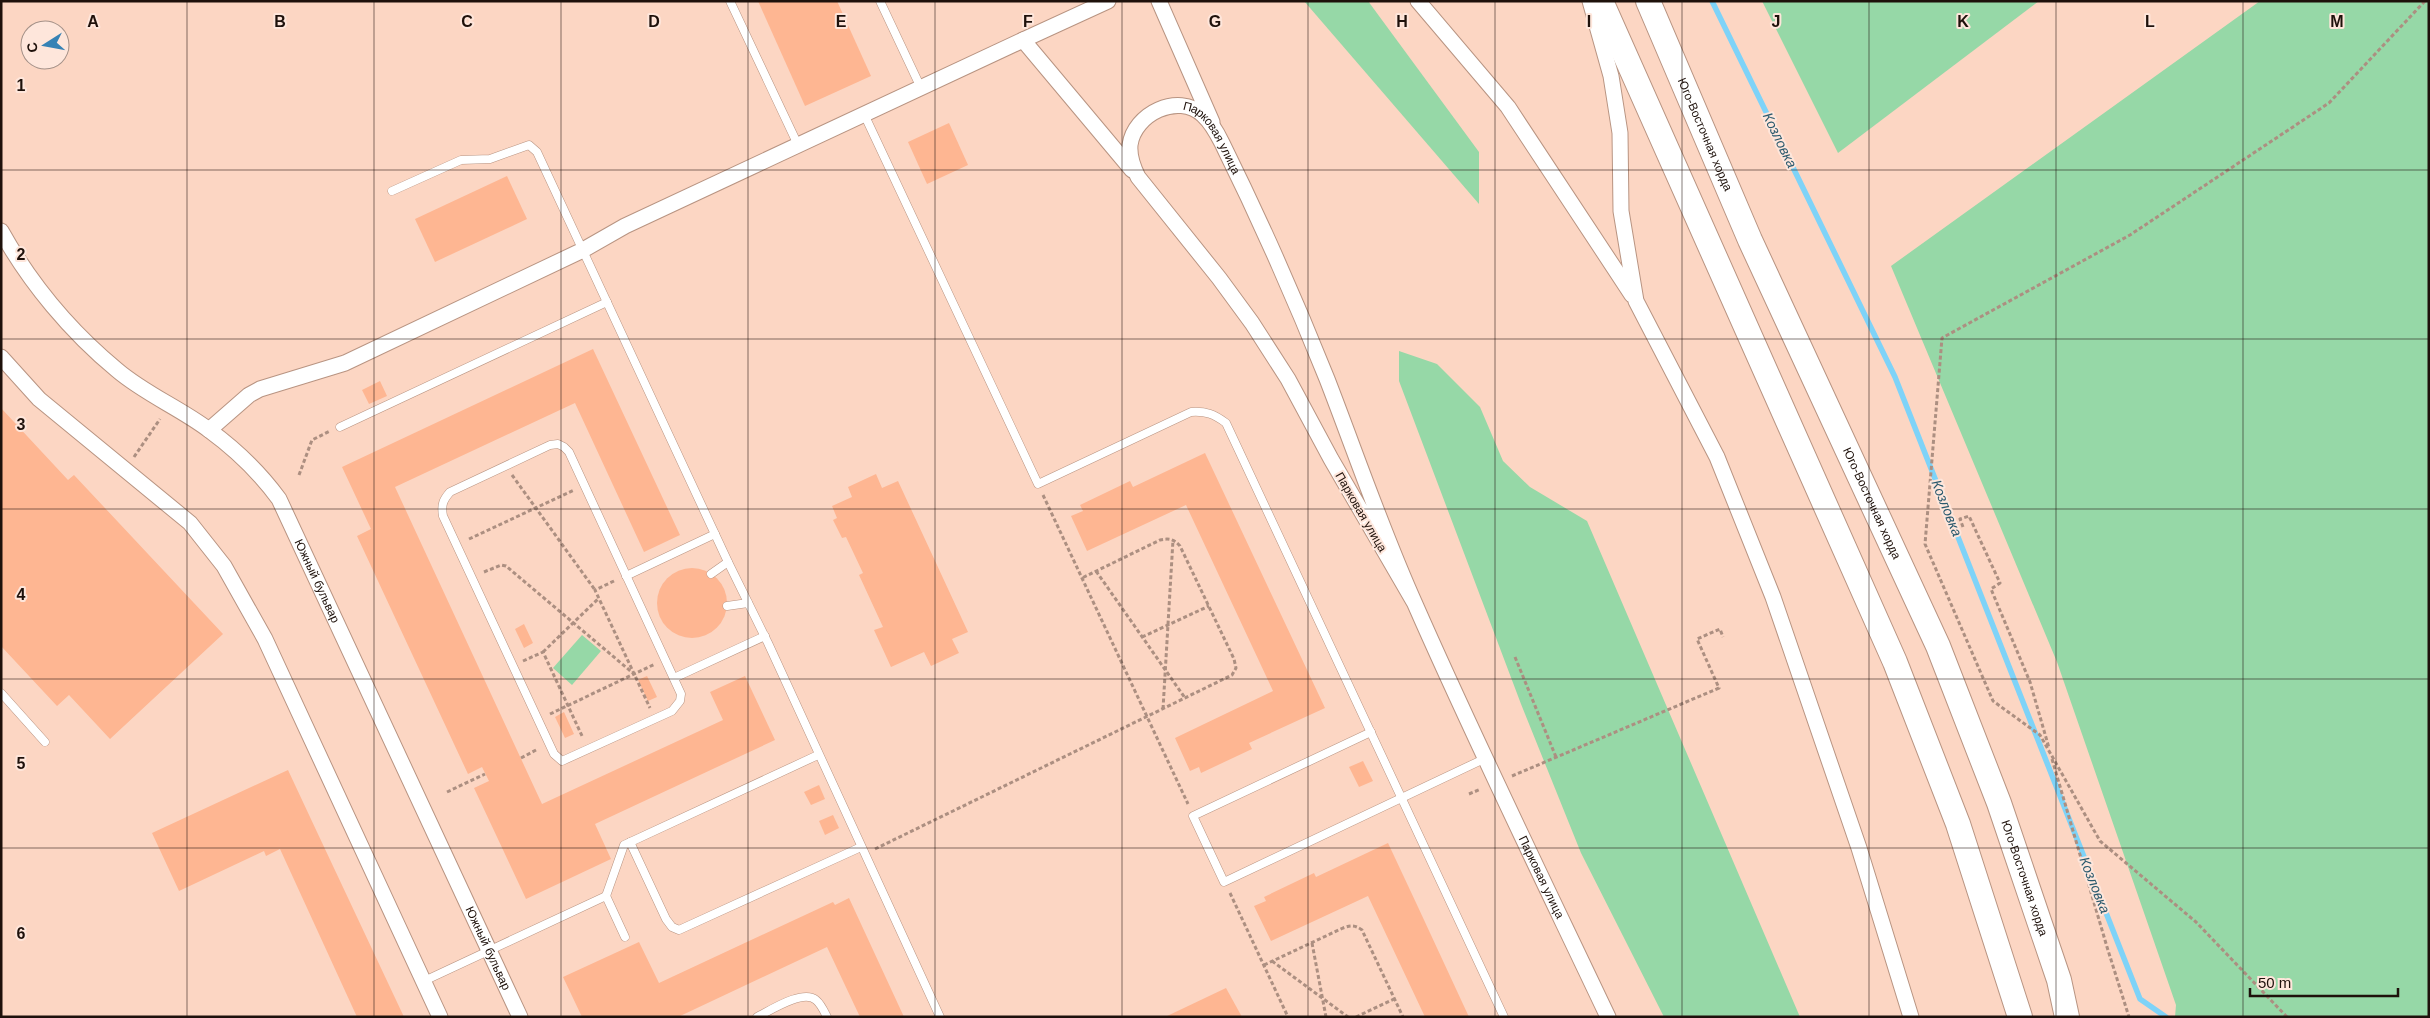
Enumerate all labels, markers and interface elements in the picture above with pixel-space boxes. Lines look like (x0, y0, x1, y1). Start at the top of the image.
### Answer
text: A (87, 13, 99, 30)
text: B (274, 13, 286, 30)
text: C (461, 13, 473, 30)
text: D (648, 13, 660, 30)
text: E (836, 13, 847, 30)
text: F (1023, 13, 1033, 30)
text: G (1209, 13, 1221, 30)
text: H (1396, 13, 1408, 30)
text: I (1587, 13, 1591, 30)
text: J (1772, 13, 1780, 30)
text: K (1957, 13, 1969, 30)
text: L (2145, 13, 2155, 30)
text: M (2330, 13, 2344, 30)
north arrow (20, 20, 70, 70)
text: С (23, 41, 41, 54)
street label: Юго-Восточная хорда (1675, 76, 1735, 193)
text: 1 (17, 77, 26, 94)
street label: Парковая улица (1182, 99, 1243, 177)
water label: Козловка (1760, 110, 1800, 170)
text: 2 (17, 246, 26, 263)
text: 3 (17, 416, 26, 433)
street label: Юго-Восточная хорда (1840, 445, 1904, 562)
street label: Парковая улица (1332, 470, 1390, 555)
water label: Козловка (1928, 477, 1966, 539)
street label: Южный бульвар (292, 537, 343, 625)
text: 4 (17, 586, 26, 603)
text: 5 (17, 755, 26, 772)
street label: Юго-Восточная хорда (1998, 818, 2051, 938)
street label: Парковая улица (1516, 834, 1567, 921)
water label: Козловка (2076, 854, 2114, 916)
street label: Южный бульвар (462, 904, 514, 993)
text: 6 (17, 925, 26, 942)
scale bar (2250, 966, 2398, 998)
text: 50 m (2258, 974, 2291, 991)

